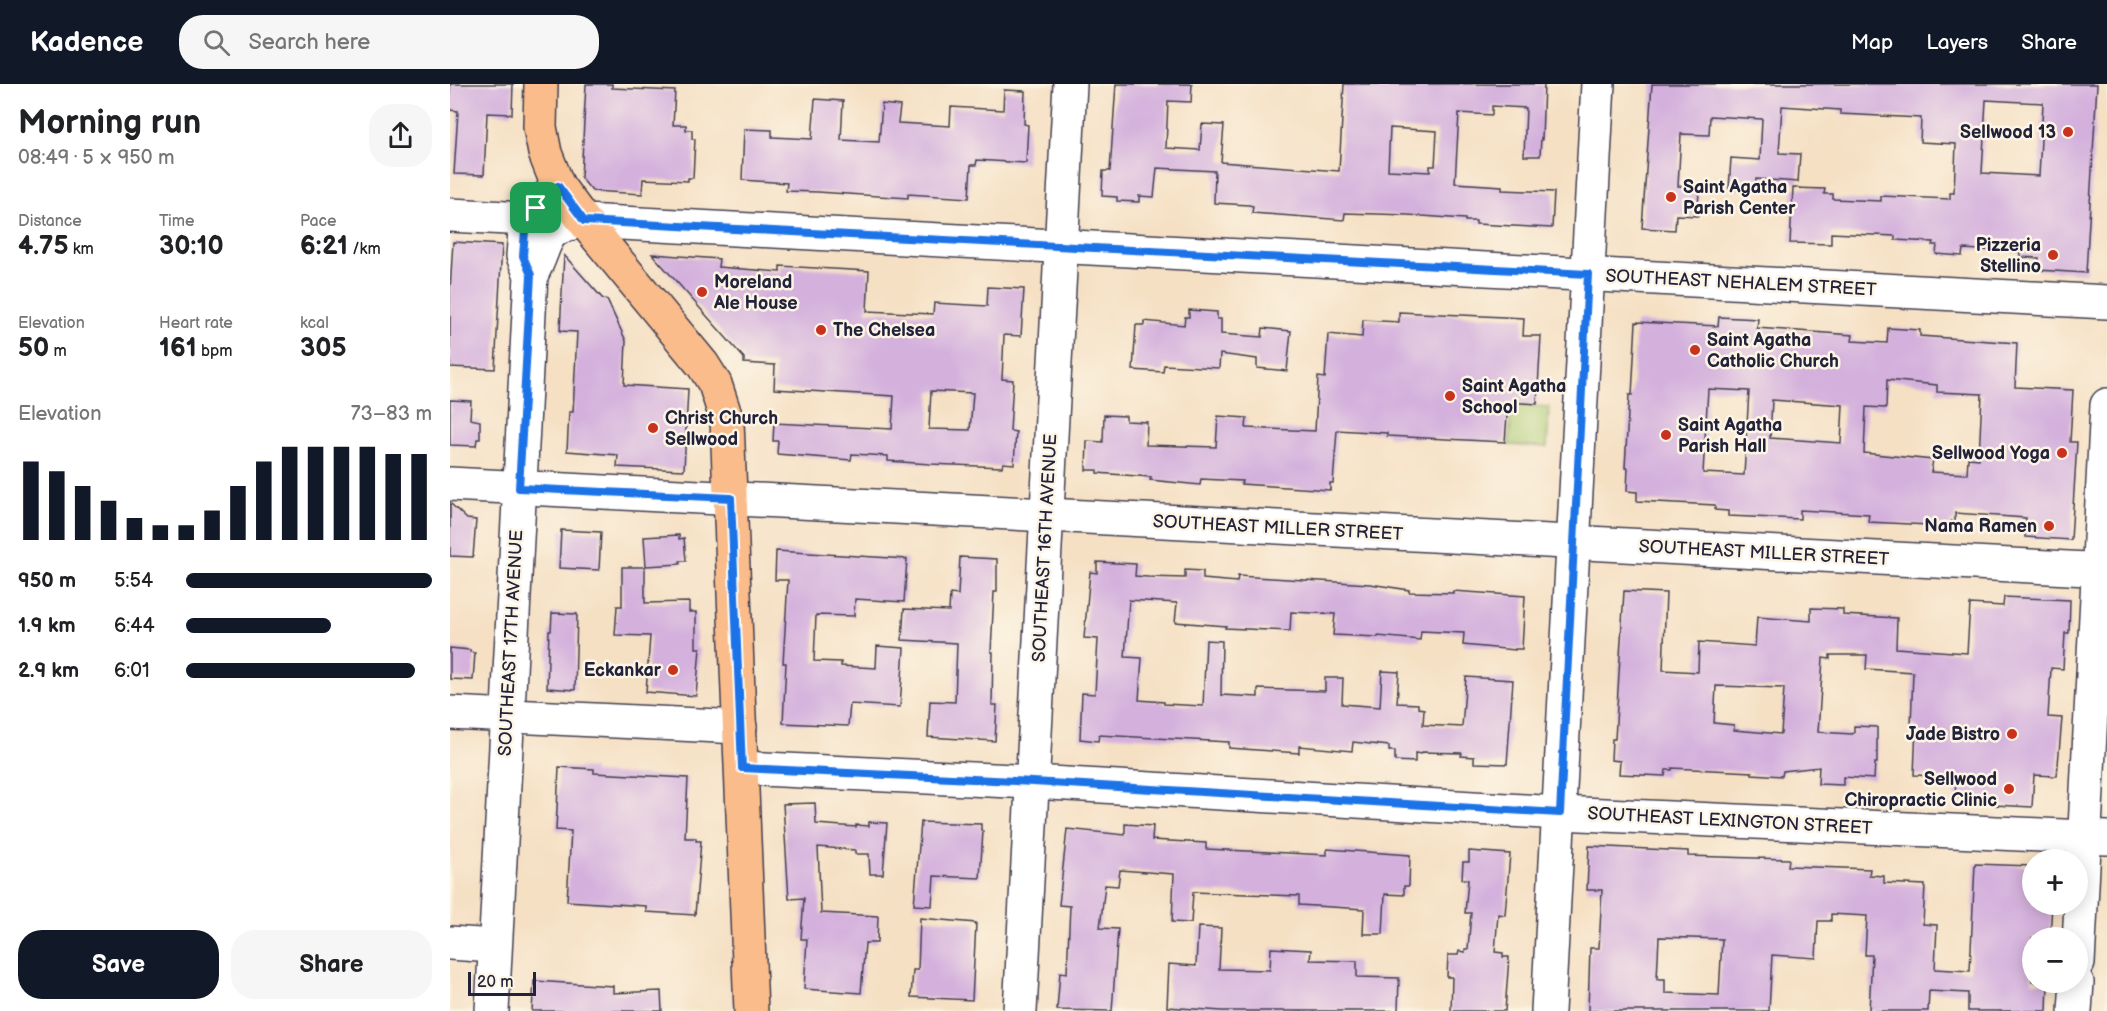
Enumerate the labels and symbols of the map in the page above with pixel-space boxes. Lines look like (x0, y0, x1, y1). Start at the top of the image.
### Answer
place label: Sellwood 13 (1960, 122, 2056, 143)
marker: Sellwood 13 (2061, 125, 2075, 139)
place label: Saint Agatha Parish Center (1683, 177, 1796, 219)
pin (510, 182, 561, 233)
marker: Saint Agatha Parish Center (1664, 190, 1678, 204)
place label: Pizzeria Stellino (1976, 235, 2041, 277)
marker: Pizzeria Stellino (2046, 248, 2060, 262)
street label: SOUTHEAST NEHALEM STREET (1605, 265, 1877, 301)
place label: Moreland Ale House (713, 272, 798, 314)
marker: Moreland Ale House (695, 285, 709, 299)
place label: The Chelsea (833, 320, 935, 341)
marker: The Chelsea (814, 323, 828, 337)
place label: Saint Agatha Catholic Church (1707, 330, 1839, 372)
marker: Saint Agatha Catholic Church (1688, 343, 1702, 357)
place label: Saint Agatha School (1462, 376, 1566, 418)
marker: Saint Agatha School (1443, 389, 1457, 403)
place label: Christ Church Sellwood (665, 408, 778, 450)
place label: Saint Agatha Parish Hall (1678, 415, 1782, 457)
marker: Christ Church Sellwood (646, 421, 660, 435)
marker: Saint Agatha Parish Hall (1659, 428, 1673, 442)
street label: SOUTHEAST 16TH AVENUE (1029, 433, 1061, 663)
place label: Sellwood Yoga (1932, 443, 2050, 464)
marker: Sellwood Yoga (2055, 446, 2069, 460)
street label: SOUTHEAST MILLER STREET (1152, 511, 1404, 545)
place label: Nama Ramen (1924, 516, 2037, 537)
marker: Nama Ramen (2042, 519, 2056, 533)
street label: SOUTHEAST 17TH AVENUE (495, 529, 527, 757)
street label: SOUTHEAST MILLER STREET (1638, 536, 1890, 570)
place label: Eckankar (584, 660, 662, 681)
marker: Eckankar (666, 663, 680, 677)
place label: Jade Bistro (1906, 724, 2000, 745)
marker: Jade Bistro (2005, 727, 2019, 741)
place label: Sellwood Chiropractic Clinic (1845, 769, 1997, 811)
marker: Sellwood Chiropractic Clinic (2002, 782, 2016, 796)
street label: SOUTHEAST LEXINGTON STREET (1587, 803, 1873, 839)
scale bar (468, 969, 536, 996)

